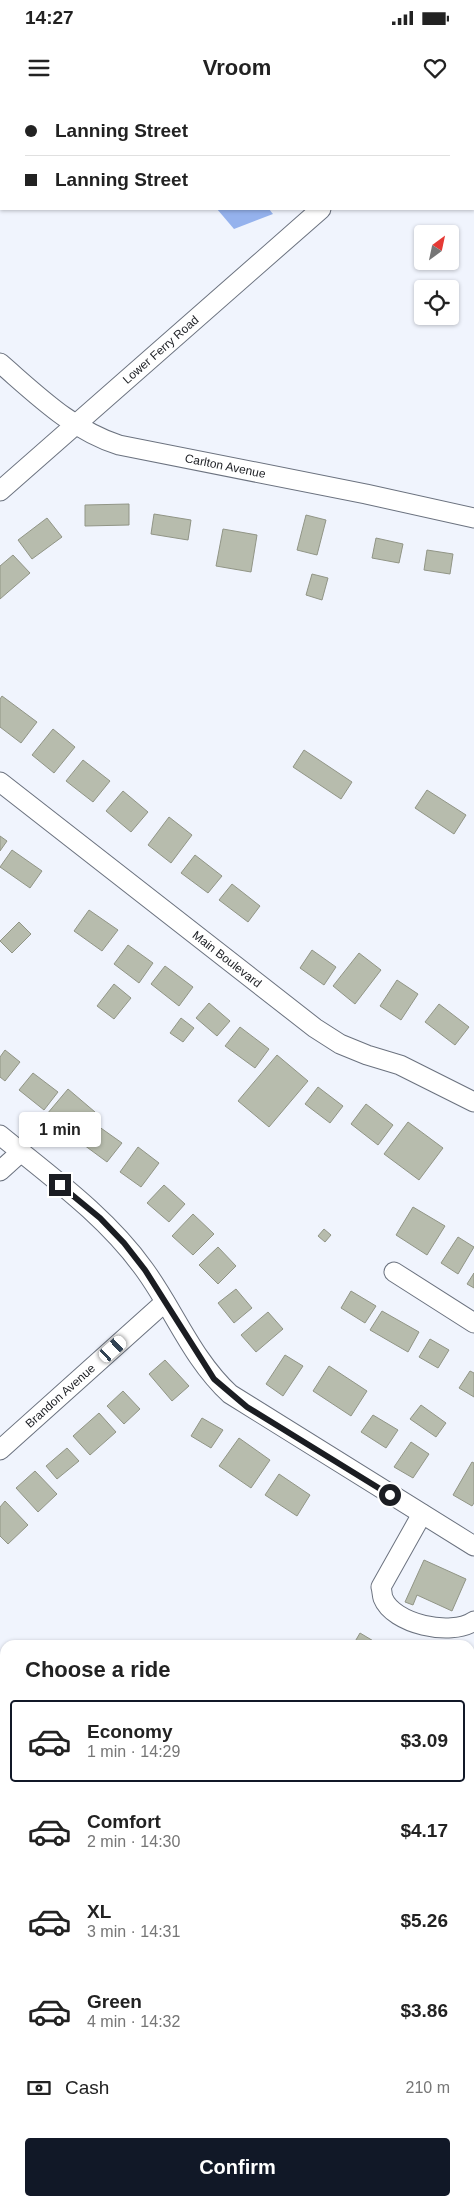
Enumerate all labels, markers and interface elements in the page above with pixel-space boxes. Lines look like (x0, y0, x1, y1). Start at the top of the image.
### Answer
text: 14:27 (25, 7, 74, 28)
icon: menu (25, 54, 53, 82)
icon: heart (421, 54, 449, 82)
text: Vroom (203, 55, 271, 80)
text: Lanning Street (55, 120, 188, 141)
text: Lanning Street (55, 169, 188, 190)
north arrow (414, 225, 459, 270)
map controls (414, 225, 459, 325)
button: locate (414, 280, 459, 325)
street label: Lower Ferry Road (120, 313, 202, 387)
street label: Carlton Avenue (184, 451, 267, 481)
street label: Main Boulevard (190, 928, 264, 990)
callout: 1 min (19, 1112, 101, 1148)
text: 1 min (39, 1121, 81, 1138)
route end (49, 1174, 71, 1196)
car (96, 1333, 129, 1365)
street label: Brandon Avenue (23, 1361, 98, 1431)
route start (379, 1484, 401, 1506)
text: Choose a ride (25, 1657, 170, 1682)
icon: car (27, 1719, 72, 1764)
text: Economy (87, 1721, 173, 1742)
text: $3.09 (400, 1730, 448, 1751)
text: 1 min · 14:29 (87, 1743, 180, 1760)
icon: car (27, 1809, 72, 1854)
text: Comfort (87, 1811, 161, 1832)
text: $4.17 (400, 1820, 448, 1841)
text: 2 min · 14:30 (87, 1833, 180, 1850)
icon: car (27, 1899, 72, 1944)
text: XL (87, 1901, 111, 1922)
text: $5.26 (400, 1910, 448, 1931)
text: 3 min · 14:31 (87, 1923, 180, 1940)
icon: car (27, 1989, 72, 2034)
text: Green (87, 1991, 142, 2012)
text: $3.86 (400, 2000, 448, 2021)
text: 4 min · 14:32 (87, 2013, 180, 2030)
icon: cash (25, 2074, 53, 2102)
text: Cash (65, 2077, 109, 2098)
text: 210 m (406, 2079, 450, 2096)
button: Confirm (25, 2138, 450, 2196)

